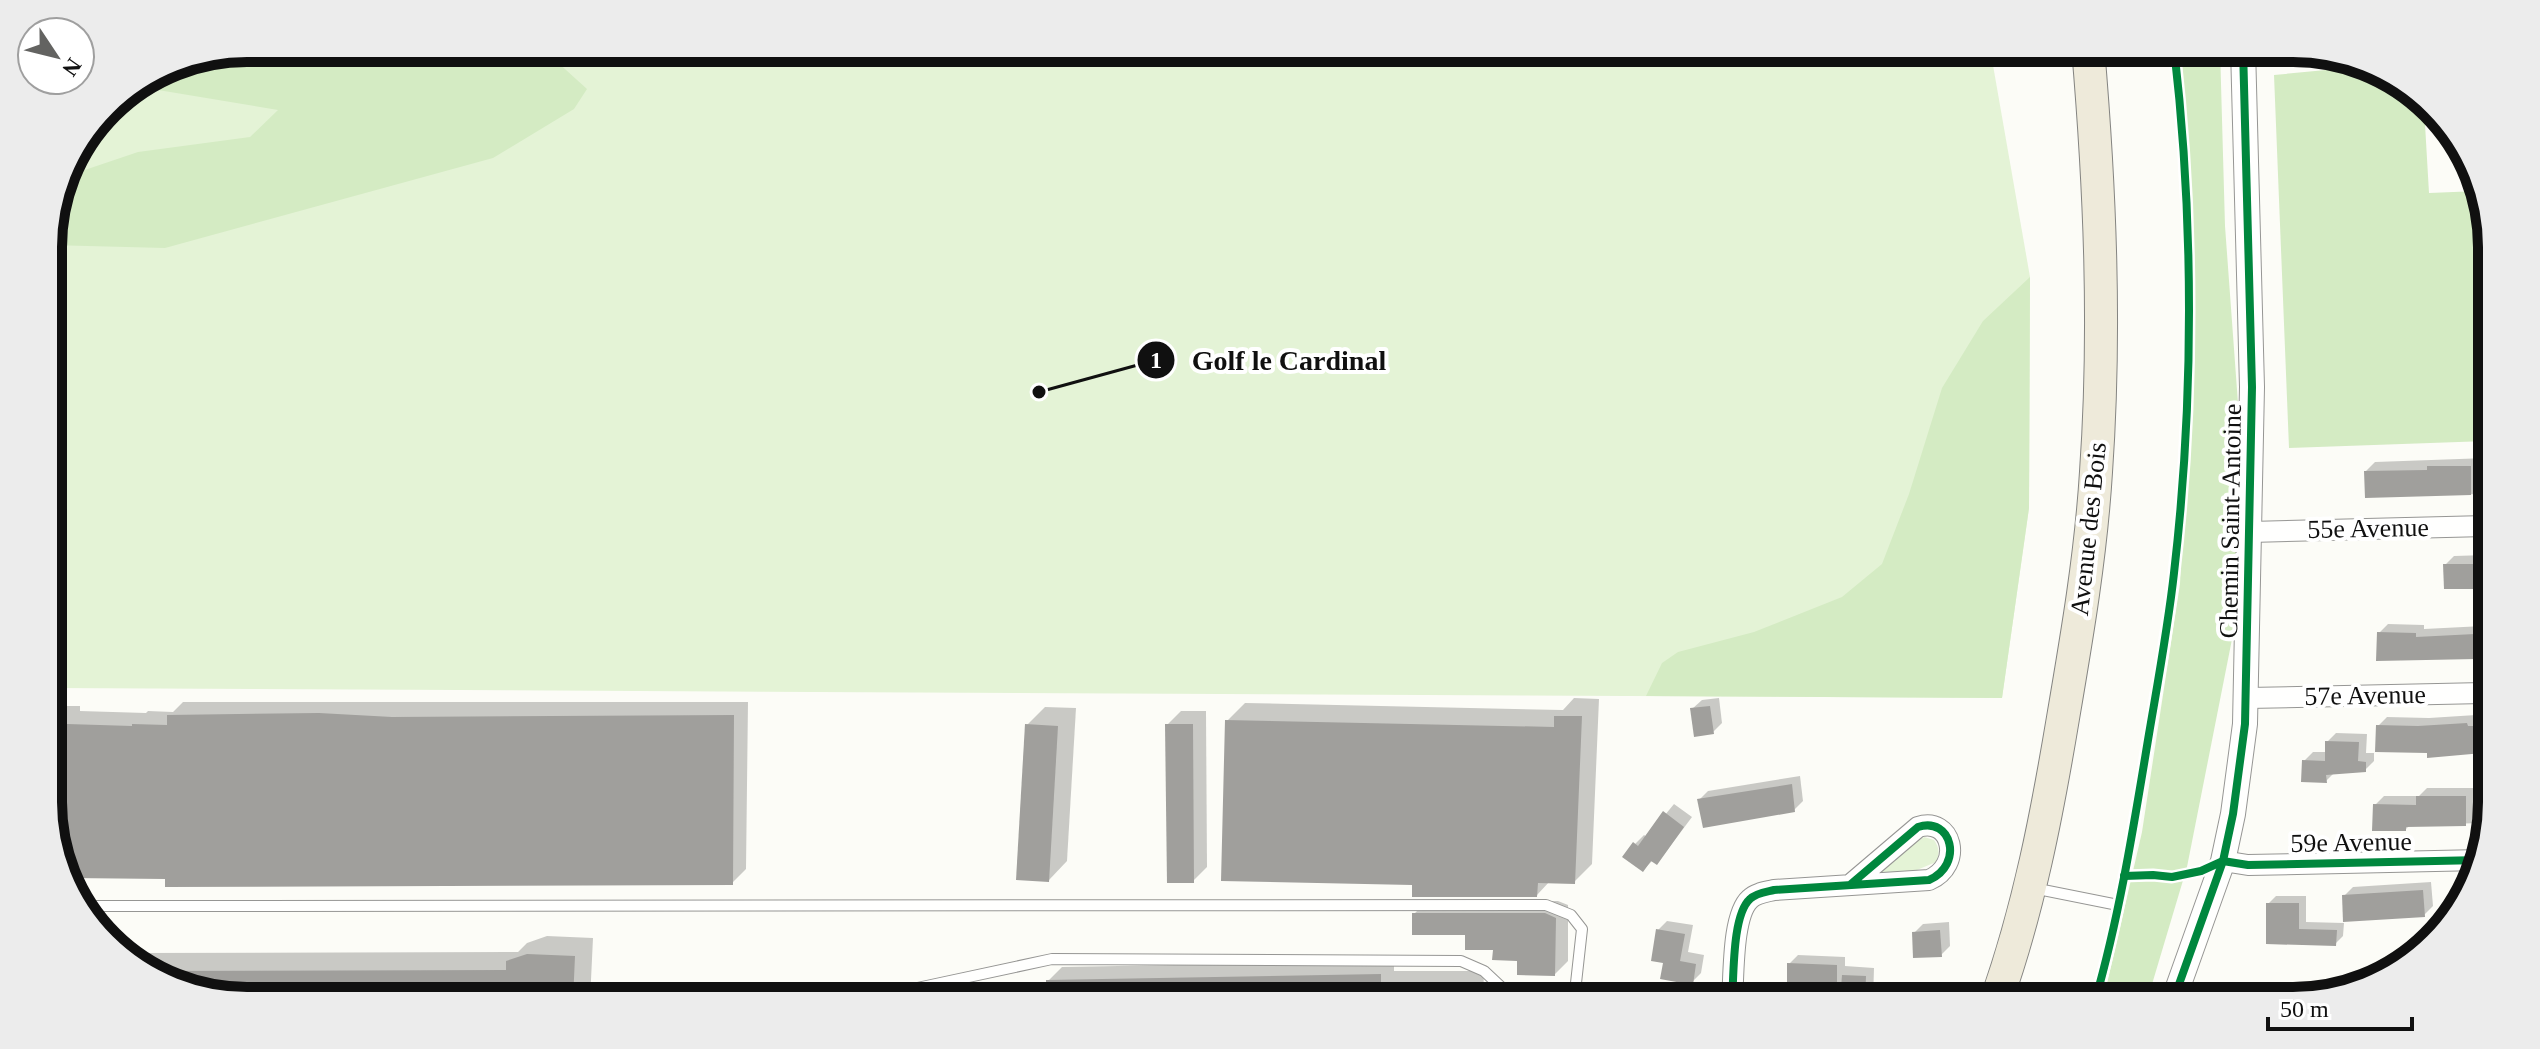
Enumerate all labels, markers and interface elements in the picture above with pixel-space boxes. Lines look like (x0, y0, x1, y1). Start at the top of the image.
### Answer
north arrow (16, 16, 96, 96)
text: N (57, 54, 87, 81)
callout: Golf le Cardinal (1136, 334, 1402, 386)
text: Golf le Cardinal (1192, 345, 1386, 376)
text: 1 (1150, 347, 1162, 373)
street label: Chemin Saint-Antoine (2214, 403, 2247, 639)
street label: Avenue des Bois (2065, 441, 2112, 617)
street label: 55e Avenue (2307, 513, 2429, 544)
street label: 57e Avenue (2304, 680, 2426, 711)
street label: 59e Avenue (2290, 827, 2412, 858)
scale bar (2268, 981, 2412, 1031)
text: 50 m (2280, 996, 2329, 1022)

